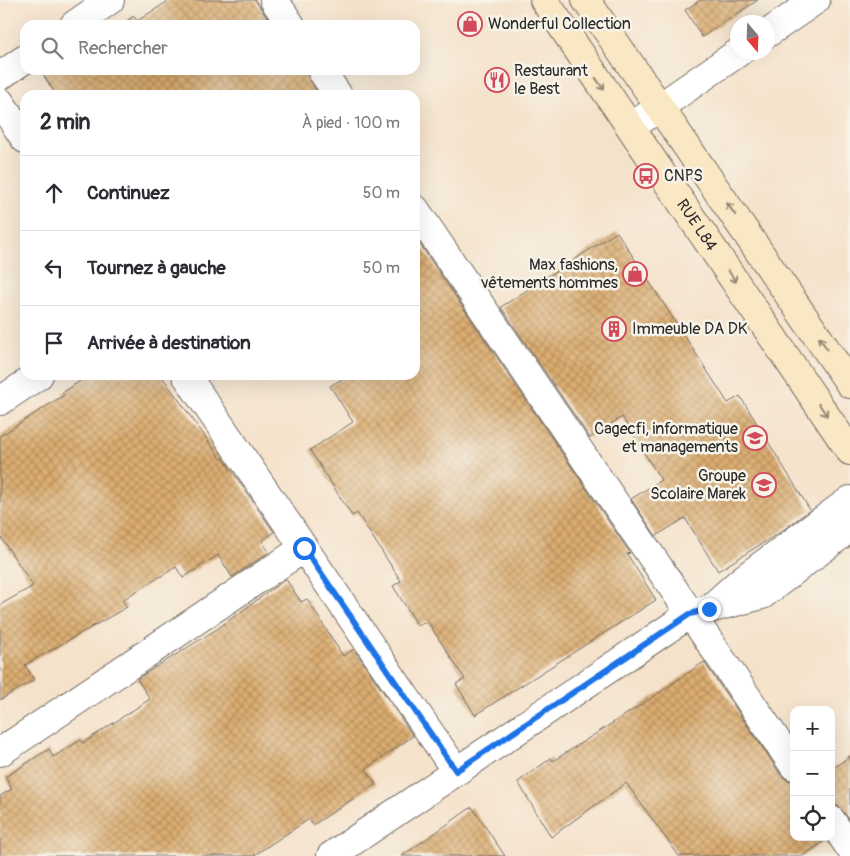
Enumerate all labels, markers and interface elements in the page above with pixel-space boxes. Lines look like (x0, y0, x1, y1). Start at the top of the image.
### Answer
shop icon: Wonderful Collection (457, 11, 483, 37)
place label: Wonderful Collection (488, 14, 631, 34)
north arrow (730, 15, 775, 60)
search box (20, 20, 420, 75)
icon: search (38, 34, 66, 62)
text: Rechercher (78, 36, 168, 60)
place label: Restaurant le Best (514, 61, 588, 99)
restaurant icon: Restaurant le Best (484, 67, 510, 93)
one-way arrow (595, 77, 606, 90)
text: 2 min (40, 109, 90, 136)
text: À pied · 100 m (302, 113, 400, 133)
bus stop icon: CNPS (633, 163, 659, 189)
place label: CNPS (664, 166, 703, 186)
icon: ahead (40, 179, 68, 207)
text: Continuez (87, 181, 170, 205)
text: 50 m (363, 183, 400, 203)
street label: RUE L84 (672, 195, 721, 255)
one-way arrow (725, 203, 735, 217)
icon: left (40, 254, 68, 282)
place label: Max fashions, vêtements hommes (480, 255, 618, 293)
text: Tournez à gauche (87, 256, 226, 280)
text: 50 m (363, 258, 400, 278)
shop icon: Max fashions, vêtements hommes (622, 261, 648, 287)
one-way arrow (727, 269, 737, 283)
building icon: Immeuble DA DK (601, 316, 627, 342)
place label: Immeuble DA DK (632, 319, 748, 339)
icon: arrive (40, 329, 68, 357)
text: Arrivée à destination (87, 331, 251, 355)
one-way arrow (818, 337, 828, 351)
one-way arrow (818, 403, 828, 417)
place label: Cagecfi, informatique et managements (594, 419, 738, 457)
school or university icon: Cagecfi, informatique et managements (742, 425, 768, 451)
place label: Groupe Scolaire Marek (650, 466, 746, 504)
school or university icon: Groupe Scolaire Marek (751, 472, 777, 498)
route start (293, 537, 316, 560)
route end (698, 598, 721, 621)
map controls (790, 706, 835, 841)
button: + (790, 706, 835, 751)
button: − (790, 751, 835, 796)
button: locate (790, 796, 835, 841)

